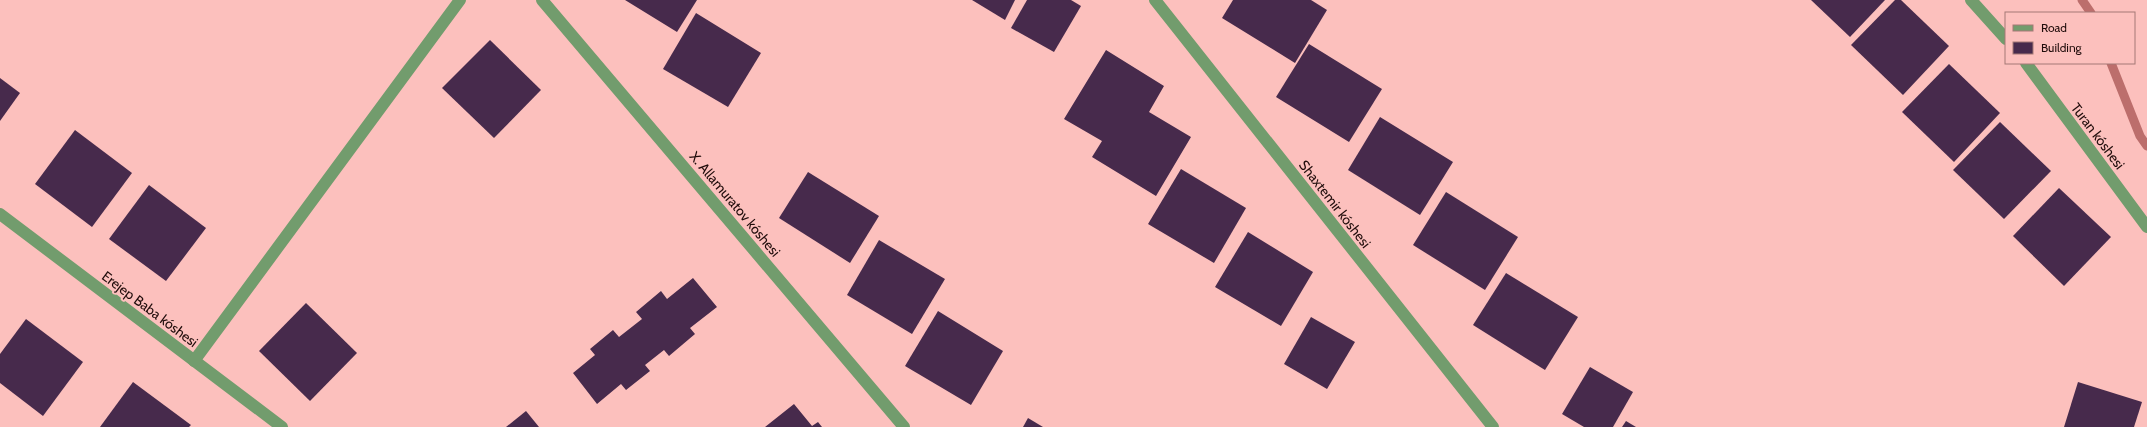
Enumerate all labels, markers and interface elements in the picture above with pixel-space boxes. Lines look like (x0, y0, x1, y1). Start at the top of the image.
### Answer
legend (2005, 12, 2135, 64)
text: Road (2041, 20, 2067, 35)
text: Building (2041, 40, 2083, 55)
street label: Turan kóshesi (2067, 99, 2129, 173)
street label: X. Allamuratov kóshesi (686, 148, 784, 260)
street label: Shaxtemir kóshesi (1295, 156, 1375, 252)
street label: Erejep Baba kóshesi (98, 267, 202, 351)

